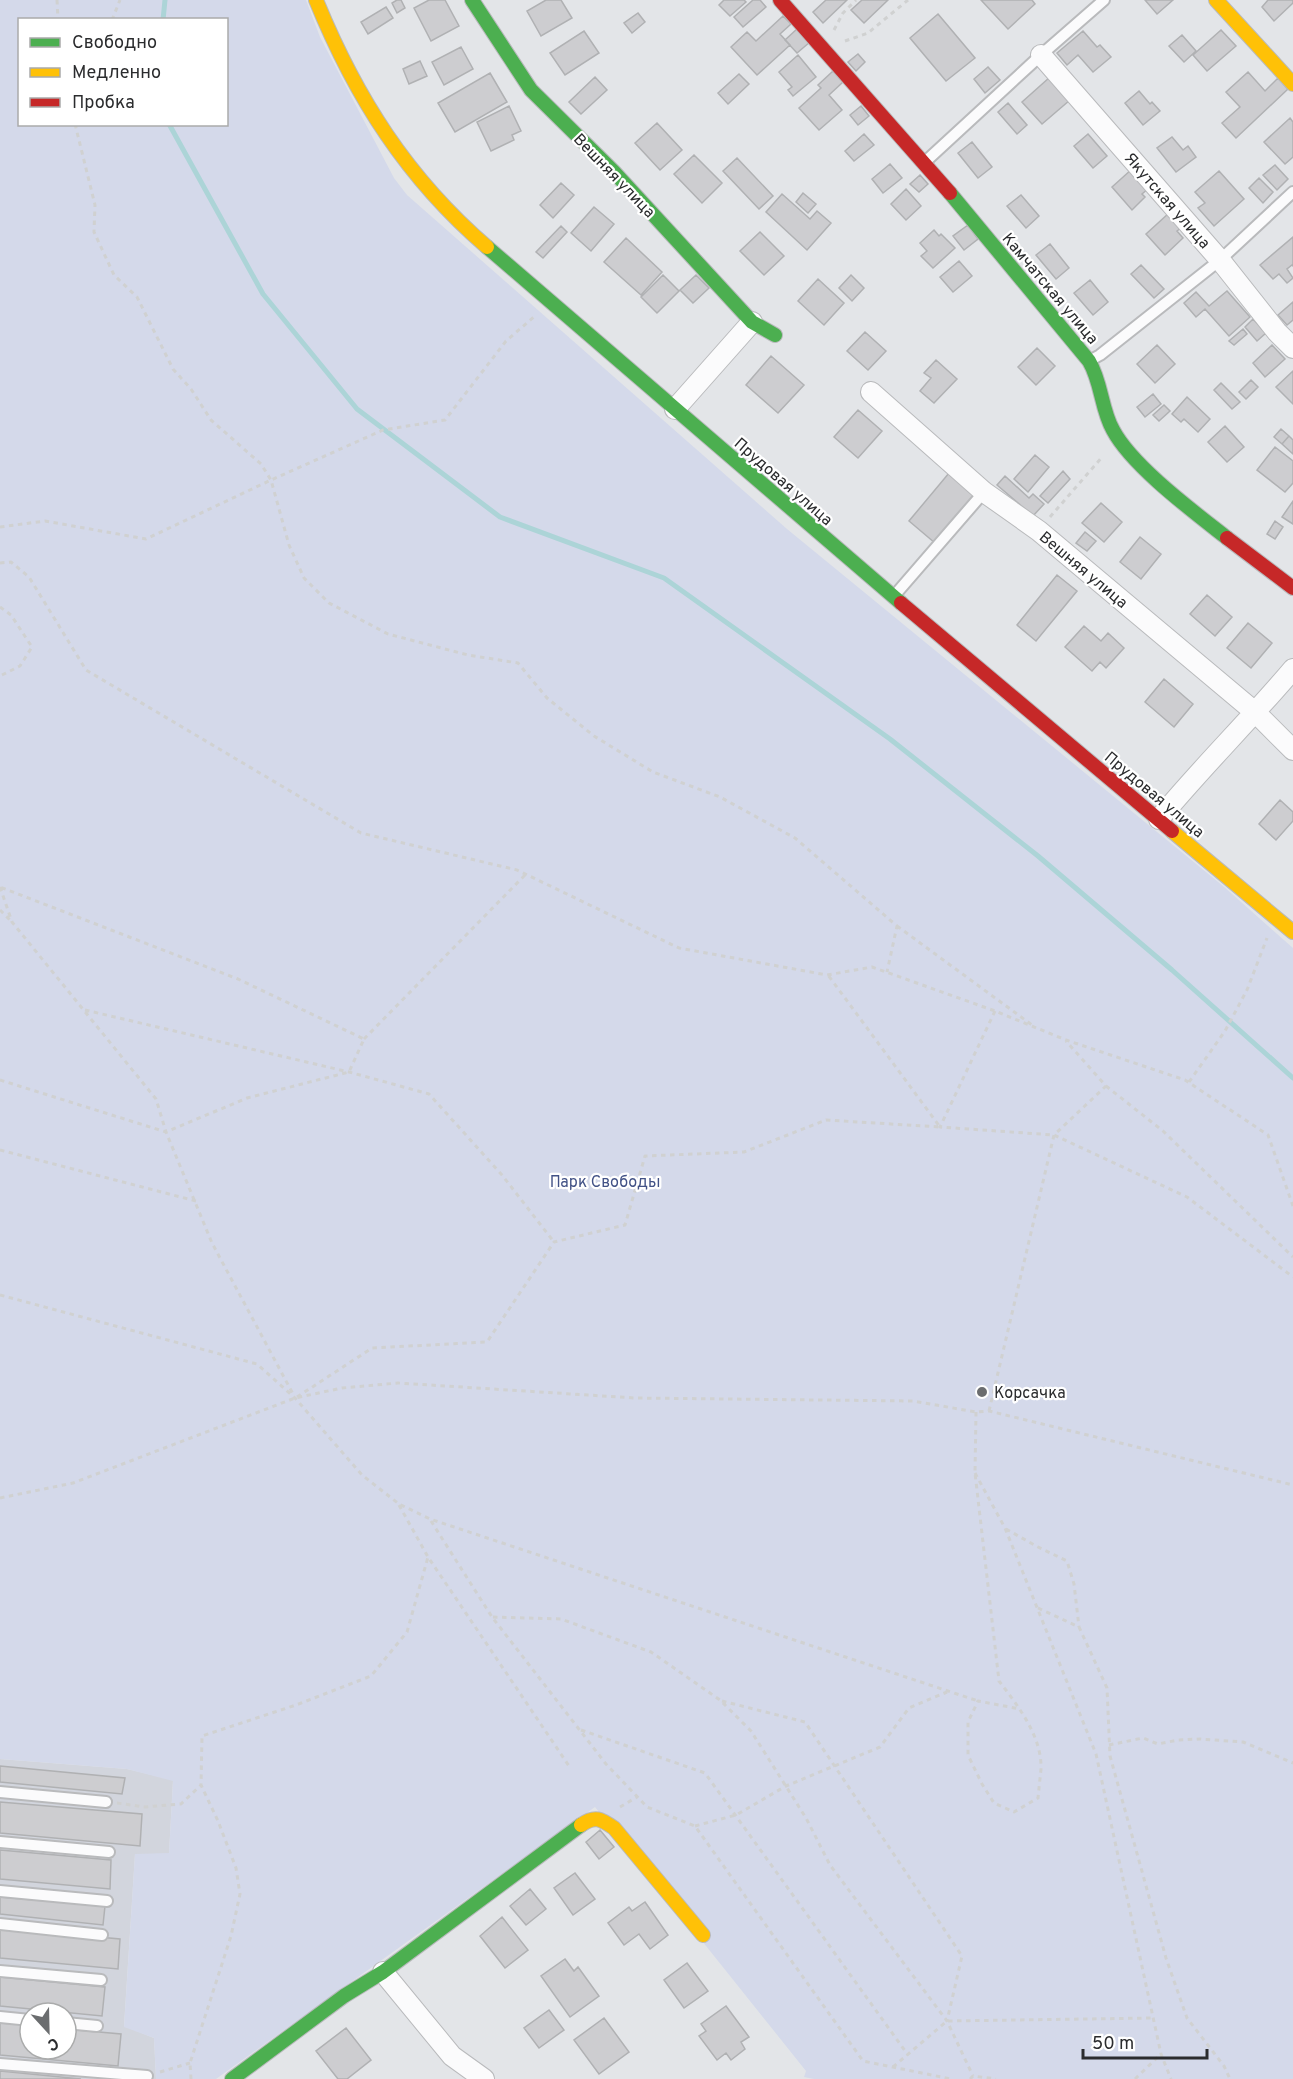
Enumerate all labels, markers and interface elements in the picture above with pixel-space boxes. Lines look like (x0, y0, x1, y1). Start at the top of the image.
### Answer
legend (18, 18, 228, 126)
text: Свободно (72, 32, 157, 55)
text: Медленно (72, 62, 161, 85)
text: Пробка (72, 92, 135, 115)
street label: Вешняя улица (568, 130, 659, 223)
street label: Якутская улица (1119, 149, 1214, 254)
street label: Камчатская улица (997, 229, 1102, 349)
street label: Прудовая улица (729, 434, 836, 531)
street label: Вешняя улица (1034, 528, 1131, 613)
street label: Прудовая улица (1100, 748, 1208, 843)
park label: Парк Свободы (550, 1173, 660, 1193)
place label: Корсачка (994, 1384, 1066, 1404)
marker: Корсачка (975, 1385, 989, 1399)
north arrow (18, 2001, 78, 2061)
scale bar (1083, 2022, 1208, 2060)
text: С (44, 2032, 61, 2054)
text: 50 m (1092, 2033, 1134, 2056)

